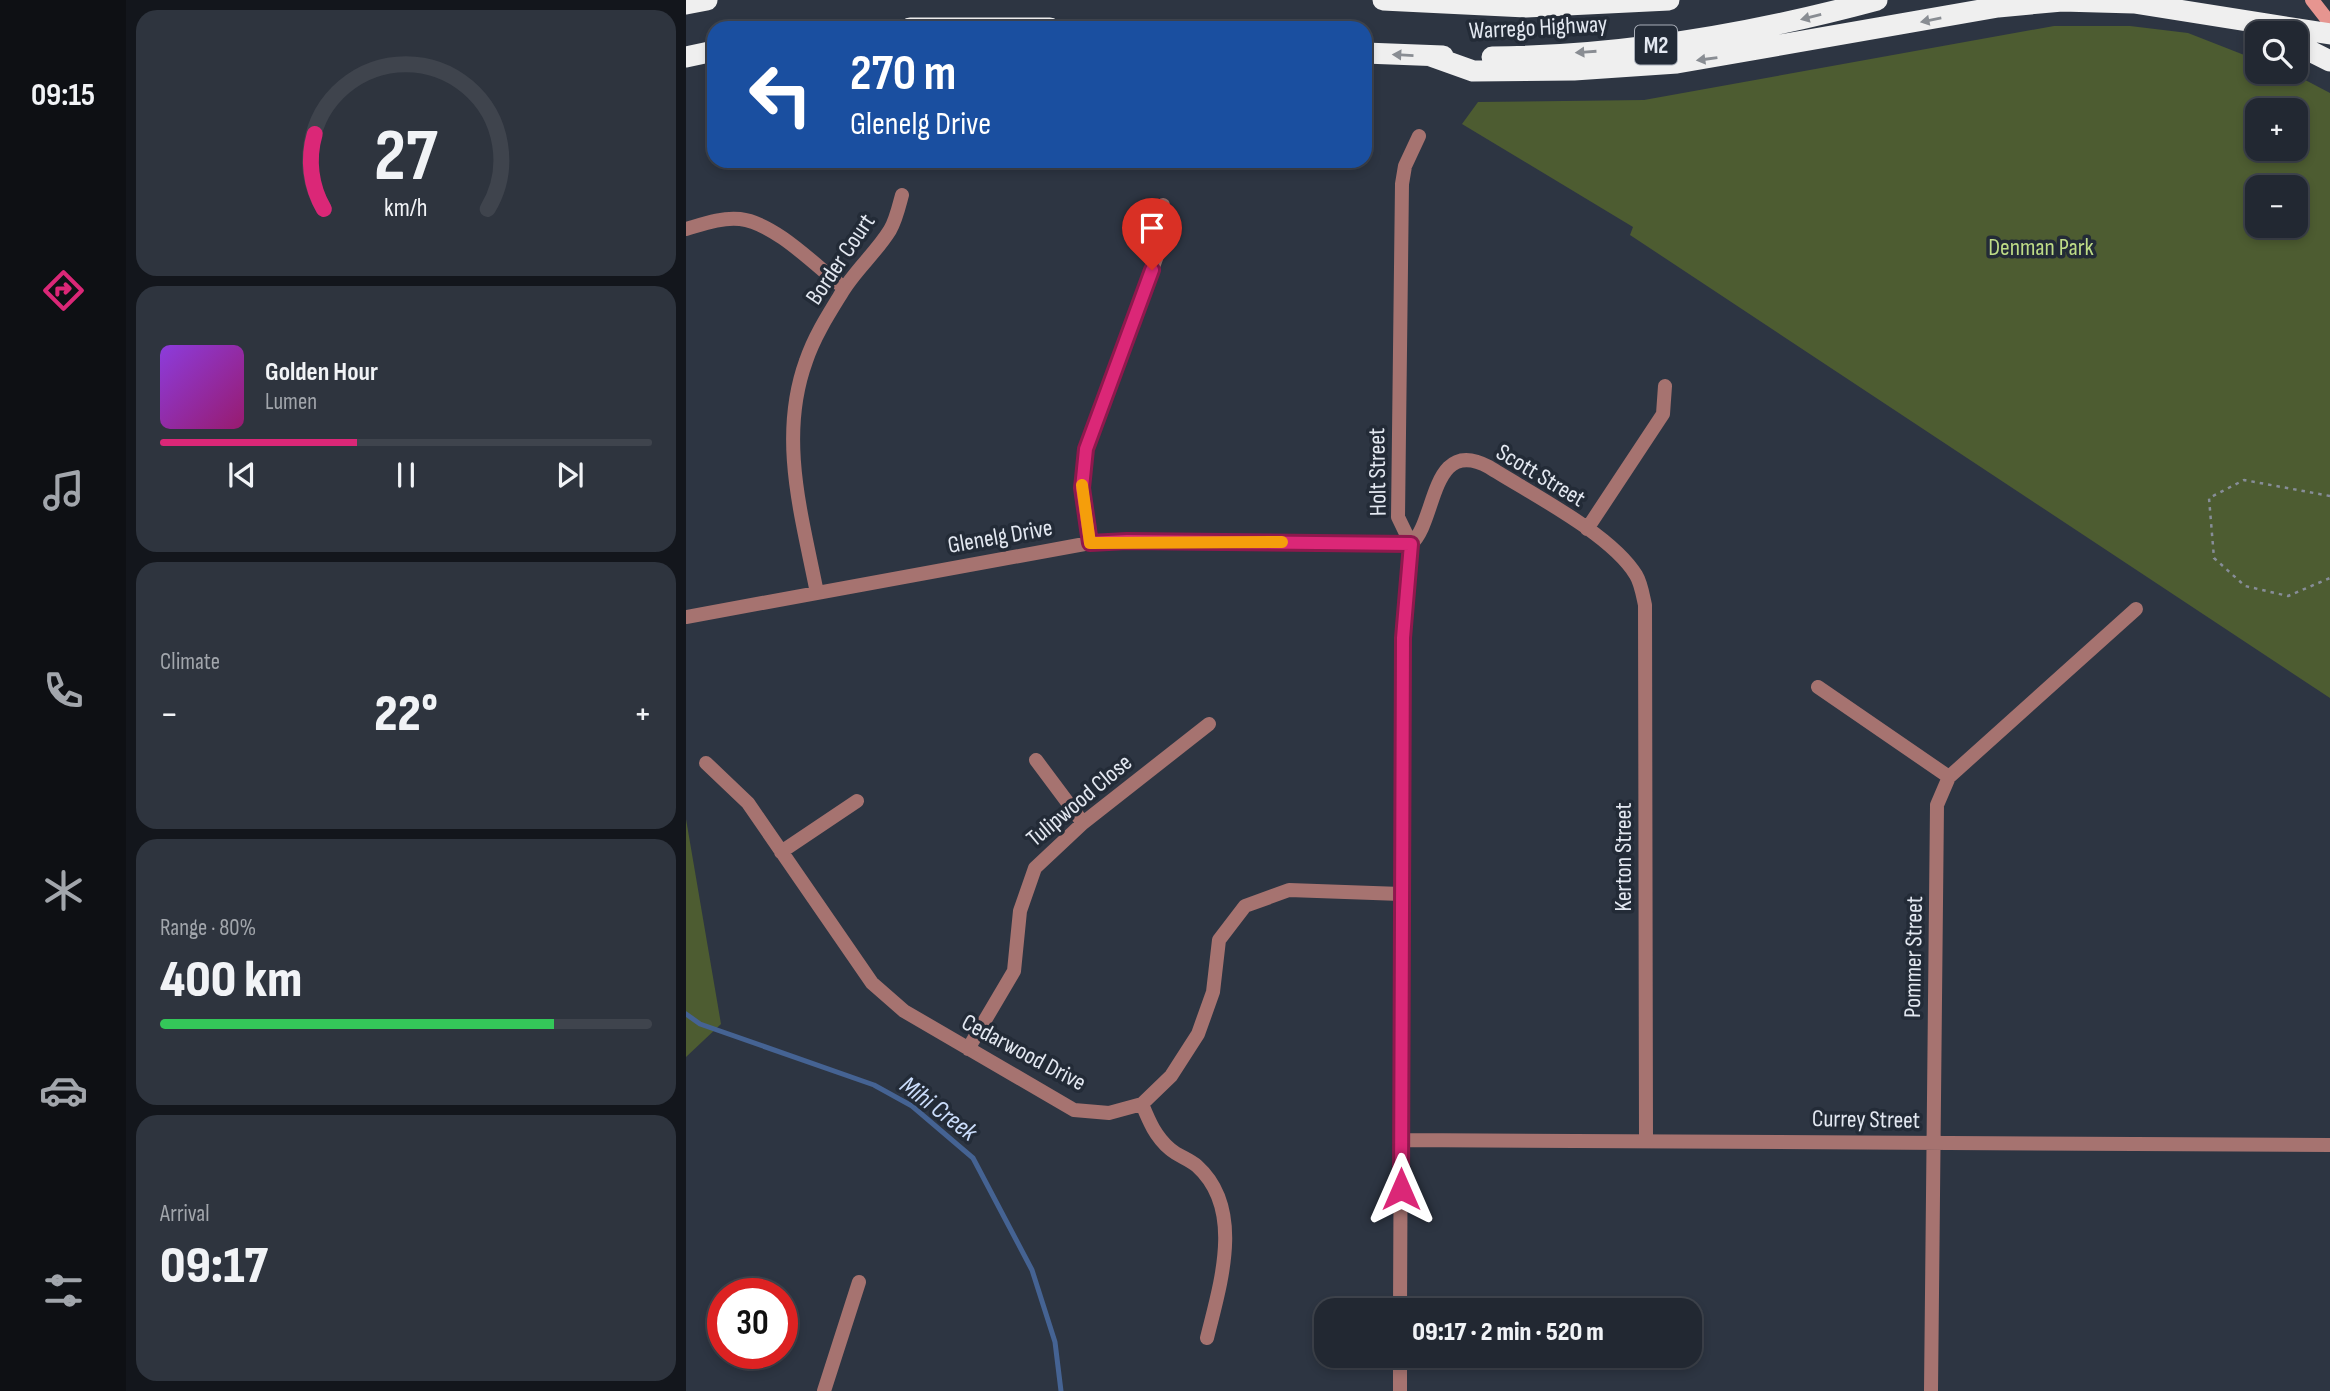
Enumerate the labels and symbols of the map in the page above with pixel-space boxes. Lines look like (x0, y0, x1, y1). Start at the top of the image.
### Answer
street label: Warrego Highway (1468, 9, 1608, 46)
one-way arrow (1800, 12, 1822, 23)
one-way arrow (1920, 14, 1942, 25)
road number: M2 (1635, 26, 1677, 64)
one-way arrow (1575, 47, 1597, 58)
one-way arrow (1392, 49, 1414, 60)
one-way arrow (1696, 54, 1718, 65)
pin (1122, 198, 1182, 270)
street label: Border Court (799, 208, 881, 310)
park label: Denman Park (1988, 233, 2094, 262)
street label: Holt Street (1362, 428, 1393, 516)
street label: Scott Street (1491, 438, 1591, 513)
street label: Glenelg Drive (945, 513, 1055, 560)
street label: Tulipwood Close (1021, 748, 1138, 853)
street label: Kerton Street (1609, 802, 1638, 912)
street label: Pommer Street (1898, 896, 1929, 1018)
street label: Cedarwood Drive (957, 1008, 1091, 1097)
water label: Mihi Creek (893, 1070, 984, 1149)
street label: Currey Street (1812, 1104, 1920, 1135)
position arrow (1364, 1152, 1438, 1226)
speed limit sign: 30 (707, 1278, 798, 1369)

